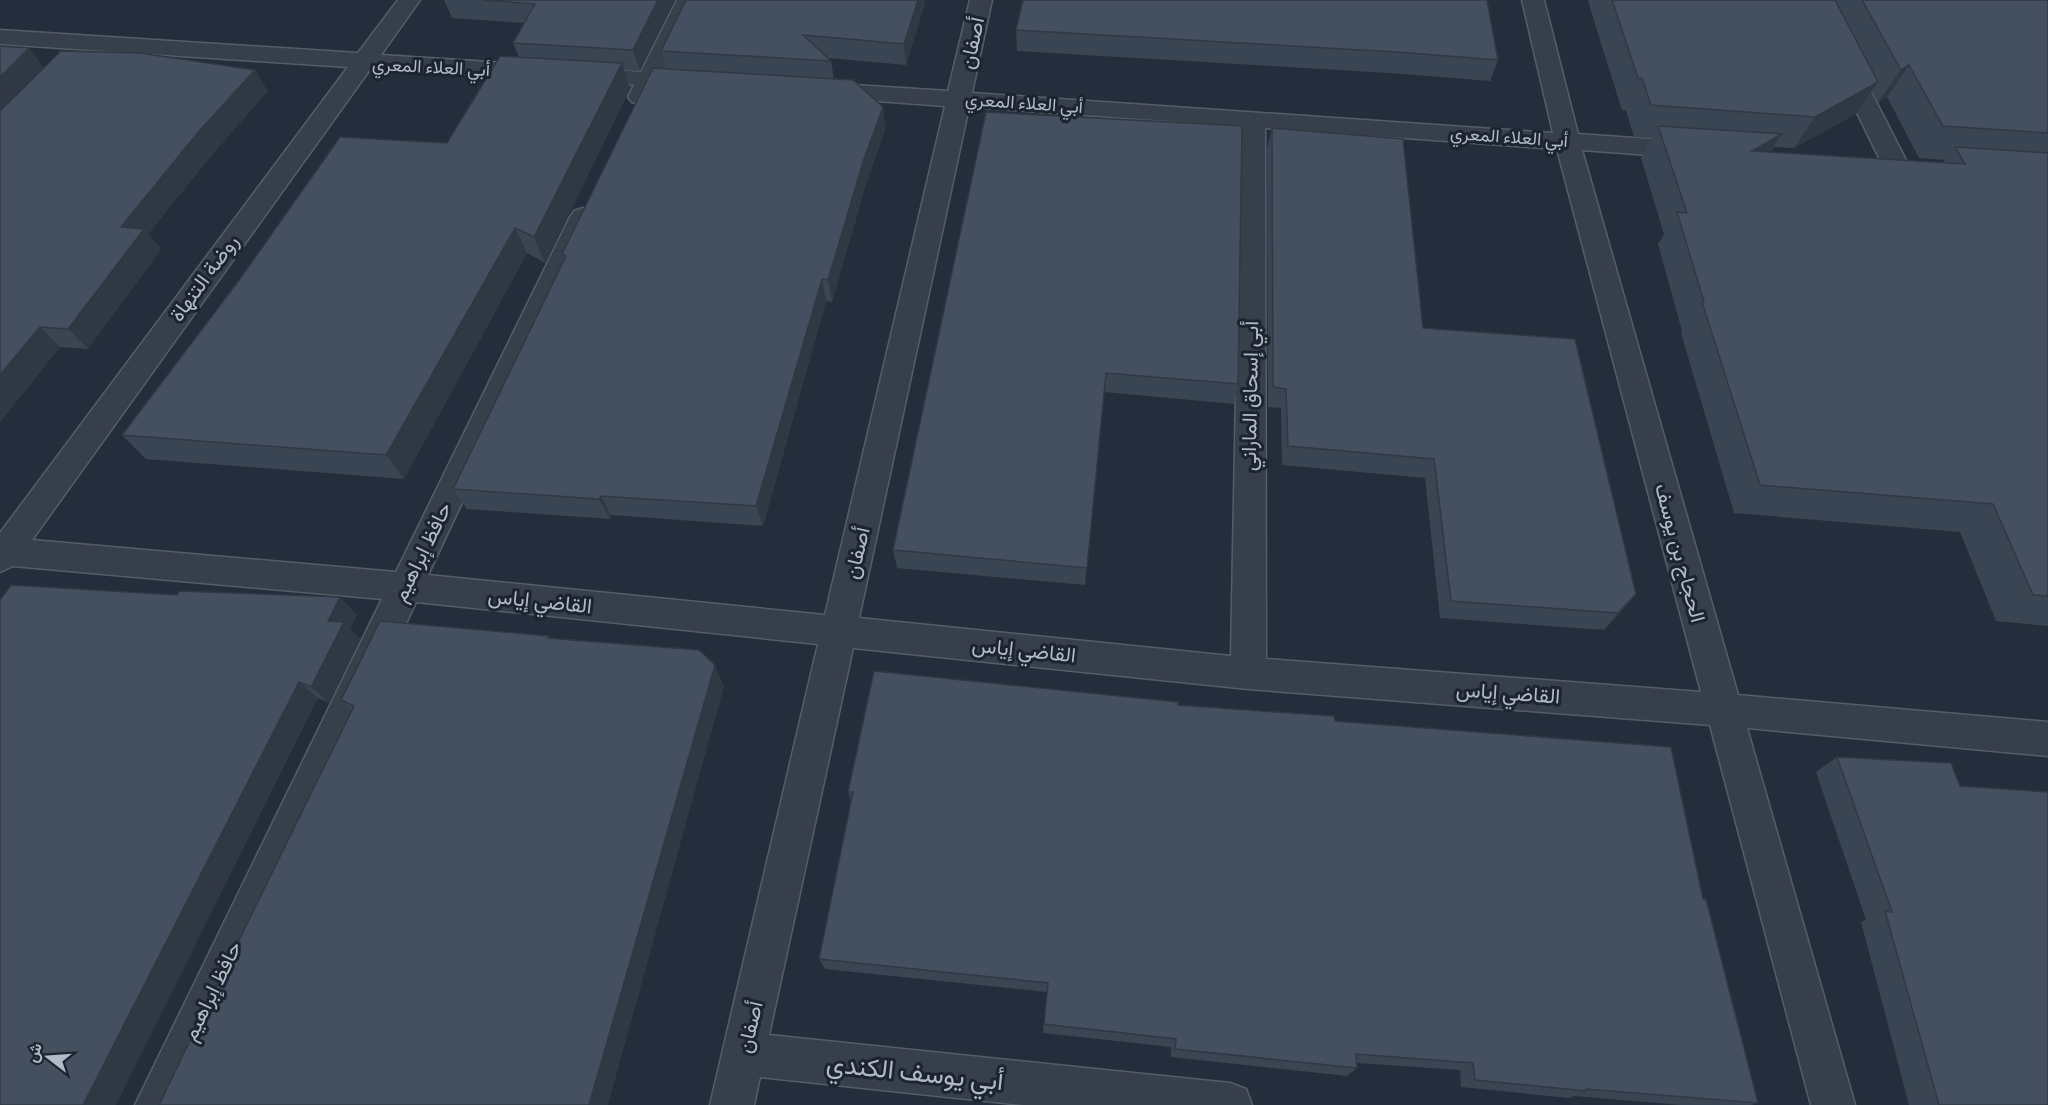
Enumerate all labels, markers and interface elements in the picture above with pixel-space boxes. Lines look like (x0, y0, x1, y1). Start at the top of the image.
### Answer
street label: أصفان (954, 14, 990, 71)
street label: أبي العلاء المعري (371, 53, 491, 85)
street label: أبي العلاء المعري (964, 88, 1084, 122)
street label: أبي العلاء المعري (1449, 122, 1569, 156)
street label: روضة التنهاة (164, 229, 244, 327)
street label: أبي إسحاق الماراني (1236, 320, 1268, 471)
street label: الحجاج بن يوسف (1648, 481, 1711, 626)
street label: حافظ إبراهيم (387, 498, 458, 607)
street label: أصفان (838, 524, 876, 582)
street label: القاضي إياس (486, 583, 593, 623)
street label: القاضي إياس (970, 632, 1077, 672)
street label: القاضي إياس (1455, 676, 1561, 714)
street label: حافظ إبراهيم (177, 937, 248, 1046)
street label: أصفان (731, 998, 769, 1056)
north arrow (18, 1027, 78, 1087)
text: ش (22, 1041, 47, 1065)
street label: أبي يوسف الكندي (824, 1048, 1005, 1102)

